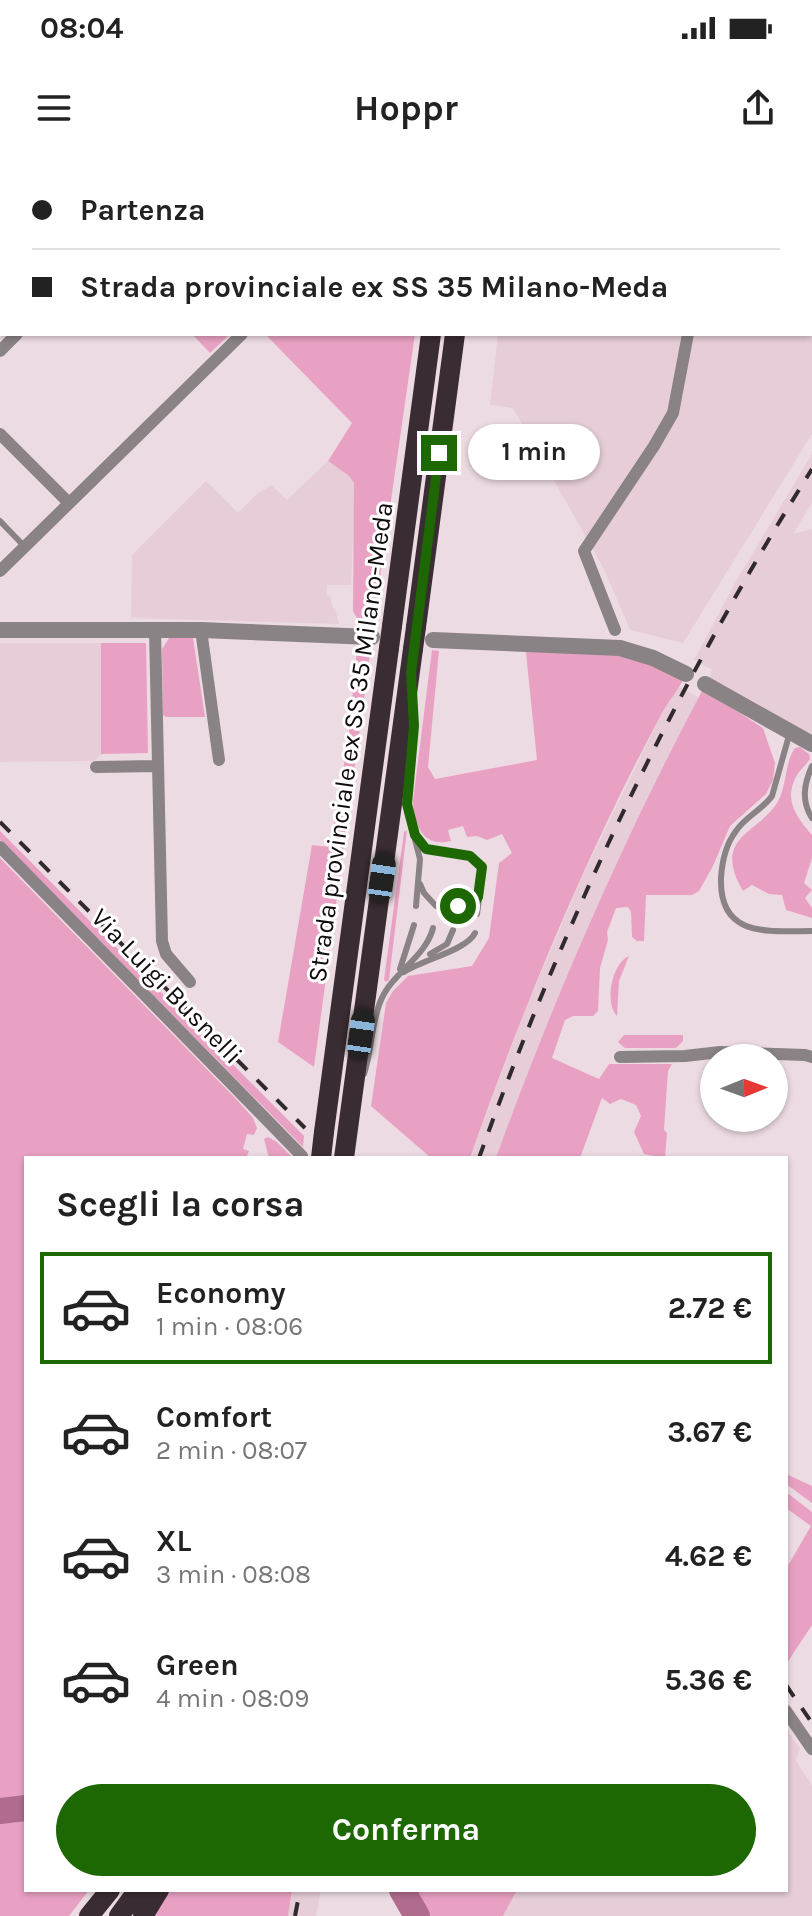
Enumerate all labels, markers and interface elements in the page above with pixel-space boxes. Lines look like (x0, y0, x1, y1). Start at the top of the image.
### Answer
text: 08:04 (40, 10, 123, 46)
icon: menu (32, 86, 76, 130)
icon: share (736, 86, 780, 130)
text: Hoppr (354, 87, 458, 129)
text: Partenza (80, 192, 206, 228)
text: Strada provinciale ex SS 35 Milano-Meda (80, 269, 668, 305)
callout: 1 min (467, 425, 599, 481)
route end (421, 435, 457, 471)
text: 1 min (501, 436, 567, 467)
street label: Strada provinciale ex SS 35 Milano-Meda (301, 500, 400, 984)
car (367, 853, 397, 903)
route start (440, 888, 476, 924)
street label: Via Luigi Busnelli (85, 902, 249, 1070)
car (346, 1009, 376, 1059)
north arrow (700, 1044, 788, 1132)
map controls (700, 1044, 788, 1132)
text: Scegli la corsa (56, 1183, 305, 1225)
icon: car (60, 1272, 132, 1344)
text: Economy (156, 1275, 286, 1311)
text: 2.72 € (668, 1290, 752, 1326)
text: 1 min · 08:06 (156, 1311, 303, 1342)
icon: car (60, 1396, 132, 1468)
text: Comfort (156, 1399, 272, 1435)
text: 3.67 € (667, 1414, 752, 1450)
text: 2 min · 08:07 (156, 1435, 307, 1466)
icon: car (60, 1520, 132, 1592)
text: XL (156, 1523, 191, 1559)
text: 4.62 € (665, 1538, 752, 1574)
text: 3 min · 08:08 (156, 1559, 311, 1590)
icon: car (60, 1644, 132, 1716)
text: Green (156, 1647, 239, 1683)
text: 5.36 € (665, 1662, 752, 1698)
text: 4 min · 08:09 (156, 1683, 309, 1714)
button: Conferma (56, 1784, 756, 1876)

